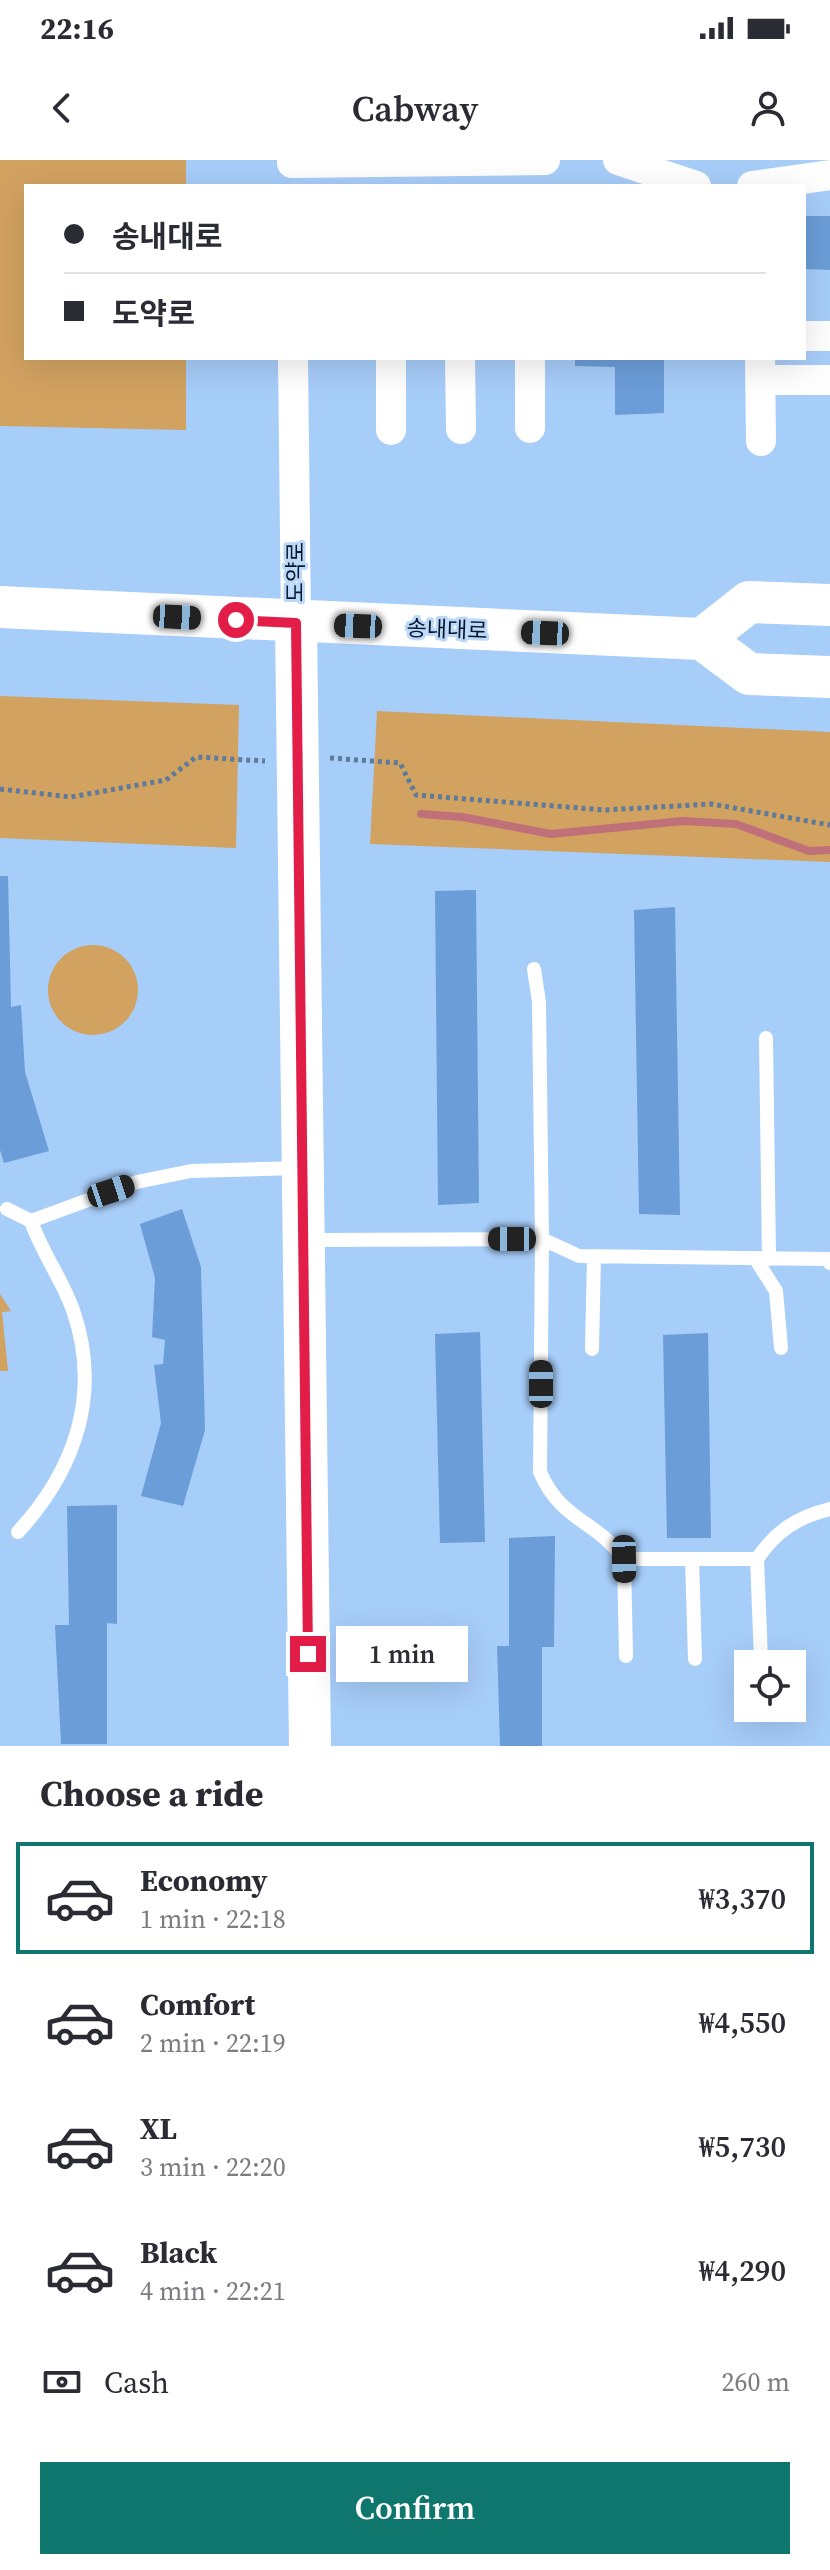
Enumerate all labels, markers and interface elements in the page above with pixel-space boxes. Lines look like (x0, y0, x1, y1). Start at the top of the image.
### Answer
text: 22:16 (40, 8, 114, 49)
text: Cabway (352, 84, 478, 133)
icon: back (40, 86, 84, 130)
icon: person (746, 86, 790, 130)
text: 송내대로 (112, 216, 222, 257)
text: 도약로 (112, 293, 195, 334)
street label: 도약로 (280, 542, 310, 602)
route start (218, 602, 254, 638)
car (152, 604, 202, 630)
car (334, 613, 382, 639)
street label: 송내대로 (406, 613, 488, 645)
car (521, 620, 569, 646)
car (84, 1172, 138, 1210)
car (488, 1227, 536, 1251)
car (529, 1360, 553, 1408)
car (612, 1535, 636, 1583)
callout: 1 min (336, 1626, 468, 1682)
route end (290, 1636, 326, 1672)
text: 1 min (369, 1636, 435, 1672)
map controls (734, 1650, 806, 1722)
button: locate (734, 1650, 806, 1722)
text: Choose a ride (40, 1769, 263, 1818)
text: Economy (140, 1860, 268, 1901)
icon: car (44, 1862, 116, 1934)
text: ₩3,370 (699, 1878, 786, 1919)
text: 1 min · 22:18 (140, 1901, 286, 1937)
text: Comfort (140, 1984, 255, 2025)
icon: car (44, 1986, 116, 2058)
text: ₩4,550 (699, 2002, 786, 2043)
text: 2 min · 22:19 (140, 2025, 286, 2061)
text: XL (140, 2108, 177, 2149)
icon: car (44, 2110, 116, 2182)
text: ₩5,730 (699, 2126, 786, 2167)
text: 3 min · 22:20 (140, 2149, 286, 2185)
text: Black (140, 2232, 217, 2273)
icon: car (44, 2234, 116, 2306)
text: ₩4,290 (699, 2250, 786, 2291)
text: 4 min · 22:21 (140, 2273, 286, 2309)
icon: cash (40, 2360, 84, 2404)
text: Cash (104, 2362, 169, 2403)
text: 260 m (722, 2364, 790, 2400)
button: Confirm (40, 2462, 790, 2554)

